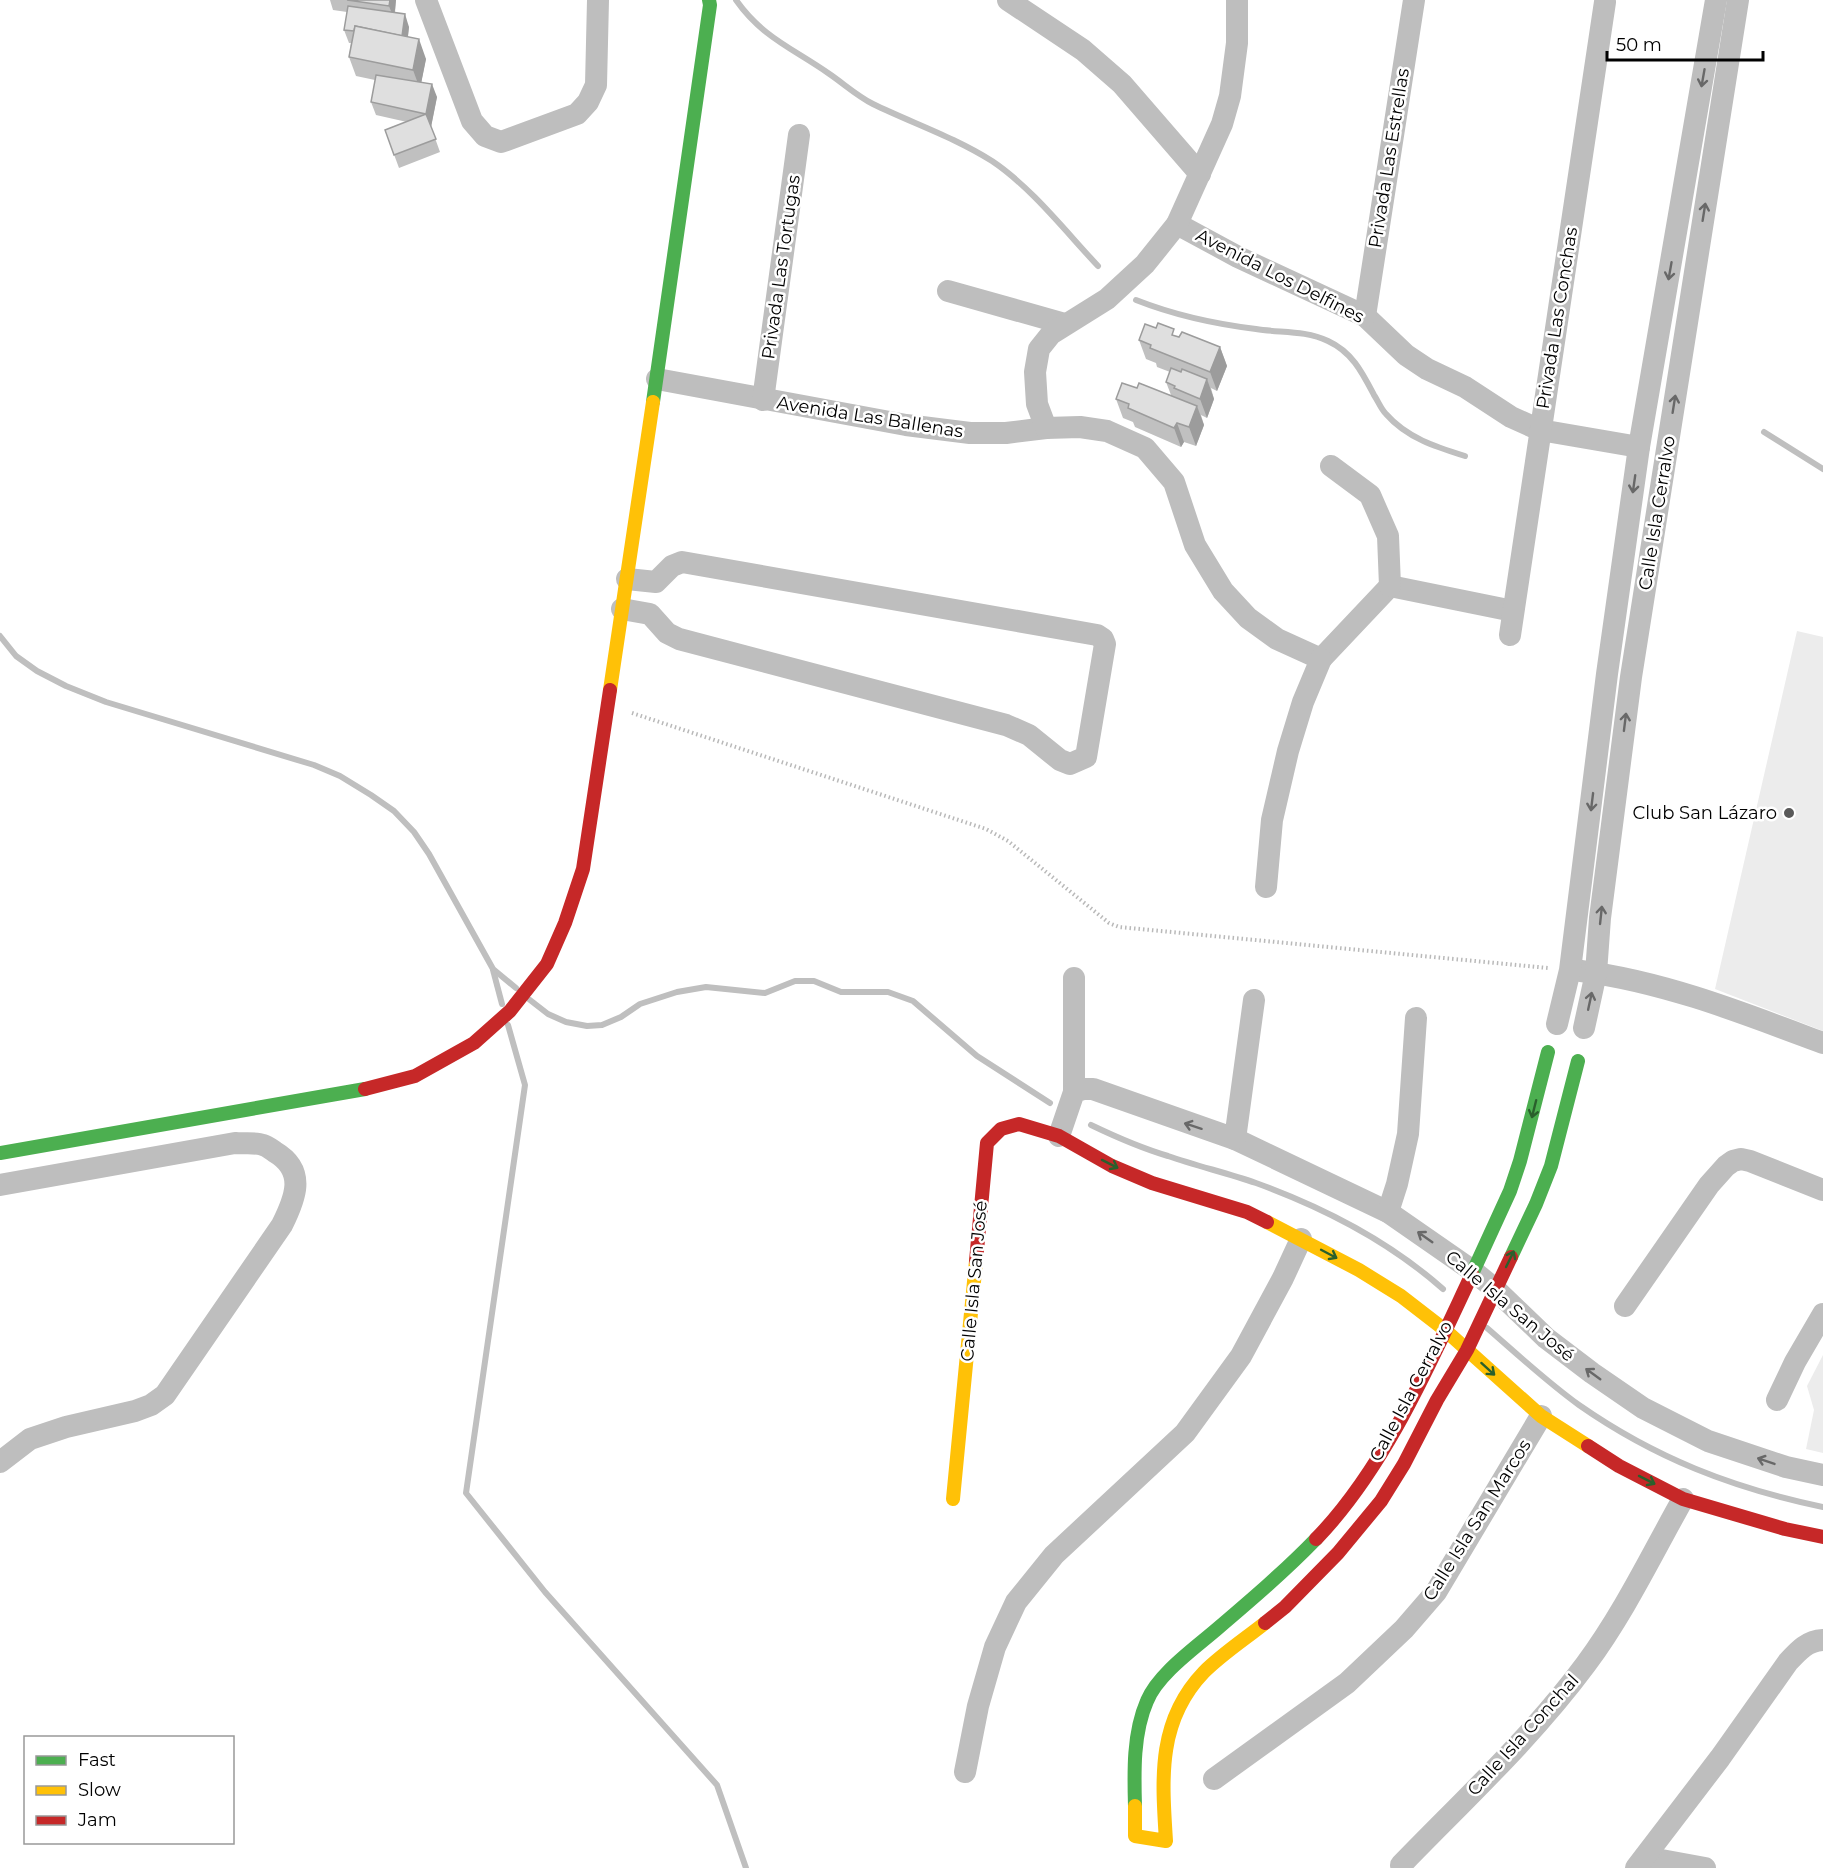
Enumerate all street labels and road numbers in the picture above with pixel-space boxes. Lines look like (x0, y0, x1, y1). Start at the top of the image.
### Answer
street label: Privada Las Estrellas (1364, 66, 1414, 249)
street label: Privada Las Tortugas (757, 173, 805, 361)
street label: Avenida Los Delfines (1192, 224, 1368, 328)
street label: Privada Las Conchas (1532, 225, 1582, 411)
street label: Avenida Las Ballenas (775, 391, 965, 443)
street label: Calle Isla Cerralvo (1634, 434, 1680, 592)
street label: Calle Isla San José (956, 1200, 992, 1362)
street label: Calle Isla San José (1441, 1246, 1579, 1366)
street label: Calle Isla Cerralvo (1365, 1317, 1457, 1465)
street label: Calle Isla San Marcos (1418, 1435, 1536, 1605)
street label: Calle Isla Conchal (1463, 1670, 1583, 1800)

